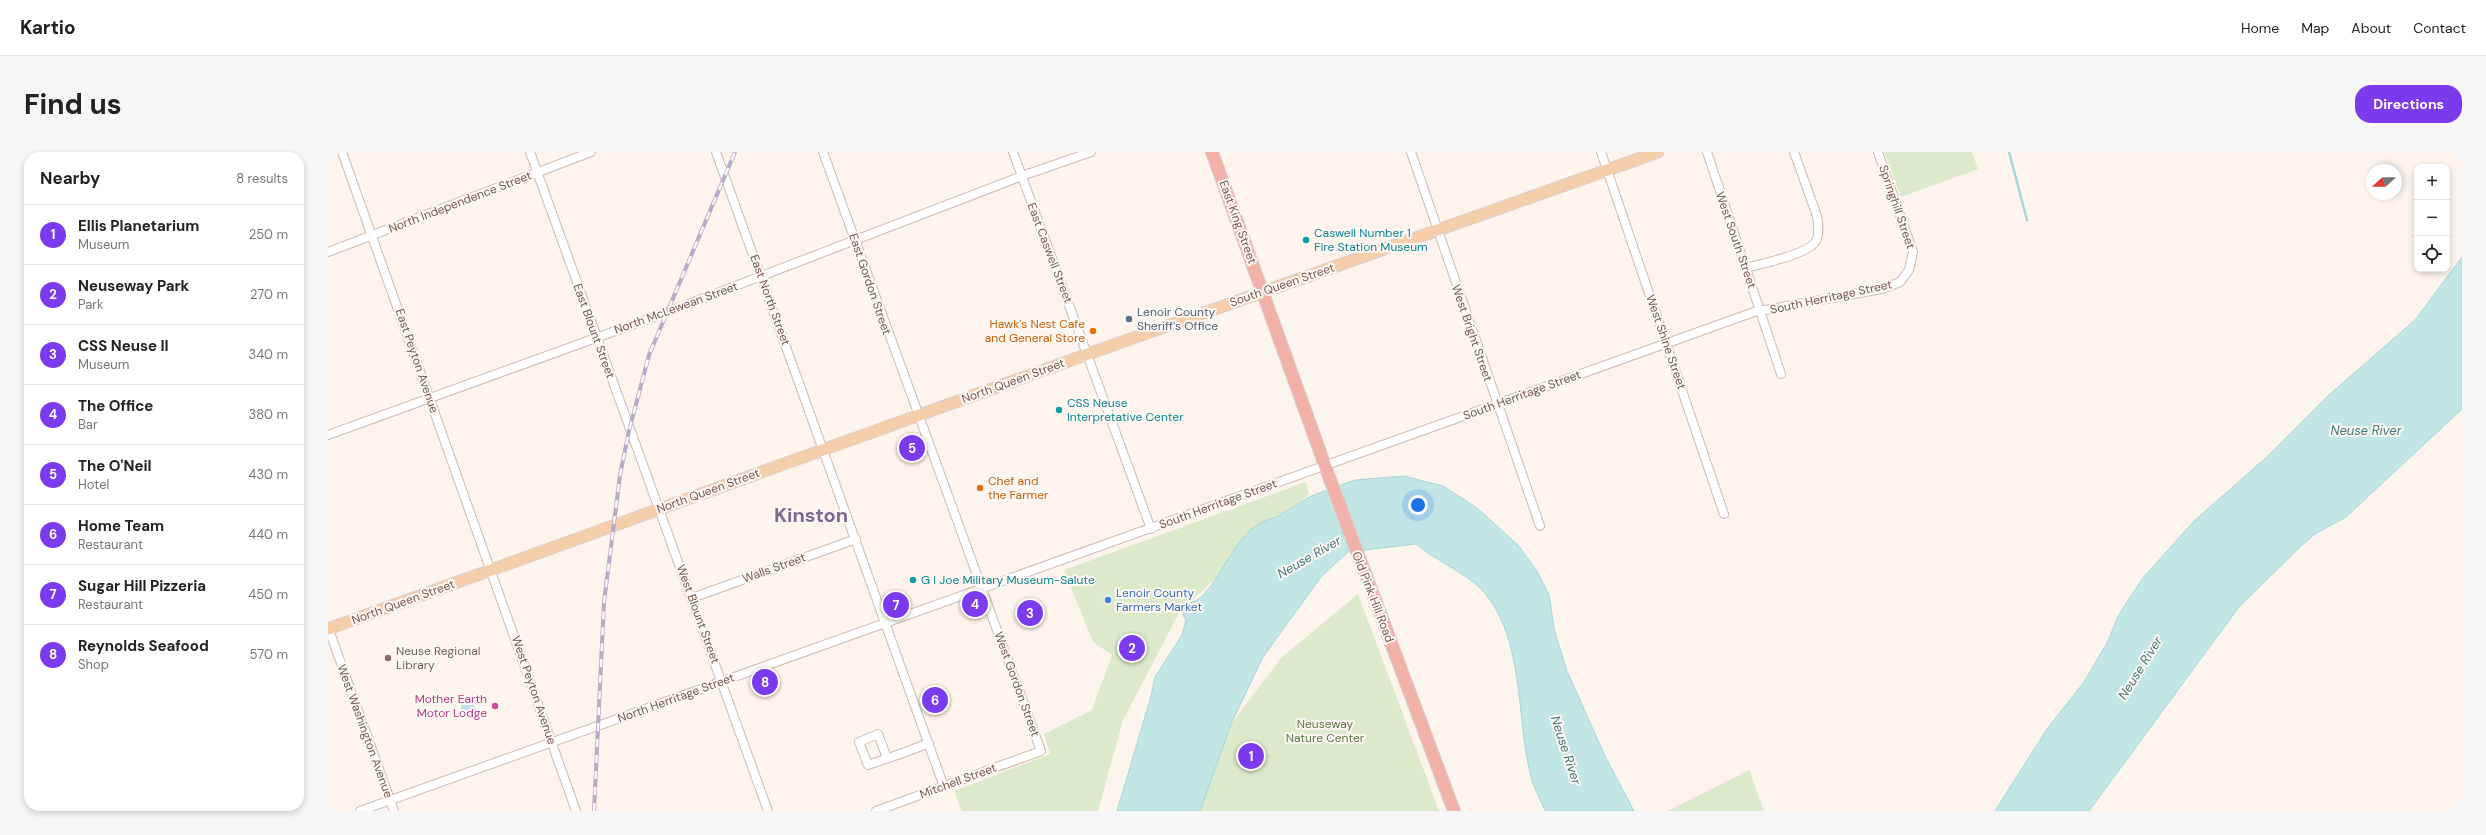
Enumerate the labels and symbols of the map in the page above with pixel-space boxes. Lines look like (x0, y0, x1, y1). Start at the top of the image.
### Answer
street label: Springhill Street (1875, 163, 1919, 251)
north arrow (2366, 164, 2402, 200)
street label: North Independence Street (386, 167, 534, 237)
street label: East King Street (1215, 178, 1261, 266)
street label: West South Street (1712, 190, 1760, 291)
street label: East Caswell Street (1024, 201, 1077, 306)
place label: Caswell Number 1 Fire Station Museum (1314, 225, 1428, 255)
street label: East Gordon Street (845, 231, 895, 337)
marker: Caswell Number 1 Fire Station Museum (1301, 235, 1311, 245)
street label: East North Street (746, 252, 794, 348)
street label: South Queen Street (1228, 259, 1337, 310)
street label: South Herritage Street (1769, 276, 1894, 318)
street label: North McLewean Street (612, 278, 740, 338)
street label: East Blount Street (569, 281, 619, 381)
street label: West Bright Street (1448, 282, 1496, 384)
street label: West Shine Street (1642, 293, 1690, 392)
place label: Lenoir County Sheriff's Office (1137, 304, 1218, 334)
street label: East Peyton Avenue (392, 307, 442, 415)
marker: Lenoir County Sheriff's Office (1124, 314, 1134, 324)
place label: Hawk's Nest Cafe and General Store (985, 316, 1085, 346)
marker: Hawk's Nest Cafe and General Store (1088, 326, 1098, 336)
street label: North Queen Street (959, 355, 1067, 407)
street label: South Herritage Street (1461, 366, 1583, 424)
place label: CSS Neuse Interpretative Center (1067, 395, 1184, 425)
marker: CSS Neuse Interpretative Center (1054, 405, 1064, 415)
water label: Neuse River (2330, 422, 2403, 439)
pin: 5 (899, 433, 925, 463)
street label: North Queen Street (654, 465, 762, 517)
place label: Chef and the Farmer (988, 473, 1049, 503)
street label: South Herritage Street (1157, 475, 1279, 533)
marker: Chef and the Farmer (975, 483, 985, 493)
your location (1408, 495, 1428, 515)
district label: Kinston (774, 502, 848, 528)
water label: Neuse River (1274, 531, 1345, 582)
street label: Walls Street (740, 549, 808, 587)
street label: Old Pink Hill Road (1348, 549, 1398, 645)
street label: West Blount Street (673, 562, 723, 666)
place label: G I Joe Military Museum-Salute (921, 572, 1095, 588)
marker: G I Joe Military Museum-Salute (908, 575, 918, 585)
street label: North Queen Street (349, 576, 457, 628)
place label: Lenoir County Farmers Market (1116, 585, 1202, 615)
pin: 4 (962, 589, 988, 619)
pin: 7 (883, 590, 909, 620)
marker: Lenoir County Farmers Market (1103, 595, 1113, 605)
pin: 3 (1017, 598, 1043, 628)
street label: West Gordon Street (991, 629, 1044, 739)
water label: Neuse River (2114, 632, 2167, 703)
pin: 2 (1119, 633, 1145, 663)
street label: West Peyton Avenue (508, 634, 560, 747)
place label: Neuse Regional Library (396, 643, 480, 673)
marker: Neuse Regional Library (383, 653, 393, 663)
street label: West Washington Avenue (333, 662, 397, 800)
pin: 8 (752, 667, 778, 697)
street label: North Herritage Street (615, 669, 737, 727)
pin: 6 (922, 685, 948, 715)
place label: Mother Earth Motor Lodge (415, 691, 487, 721)
marker: Mother Earth Motor Lodge (490, 701, 500, 711)
water label: Neuse River (1547, 714, 1585, 788)
park label: Neuseway Nature Center (1286, 716, 1365, 746)
pin: 1 (1238, 741, 1264, 771)
street label: Mitchell Street (917, 760, 999, 802)

